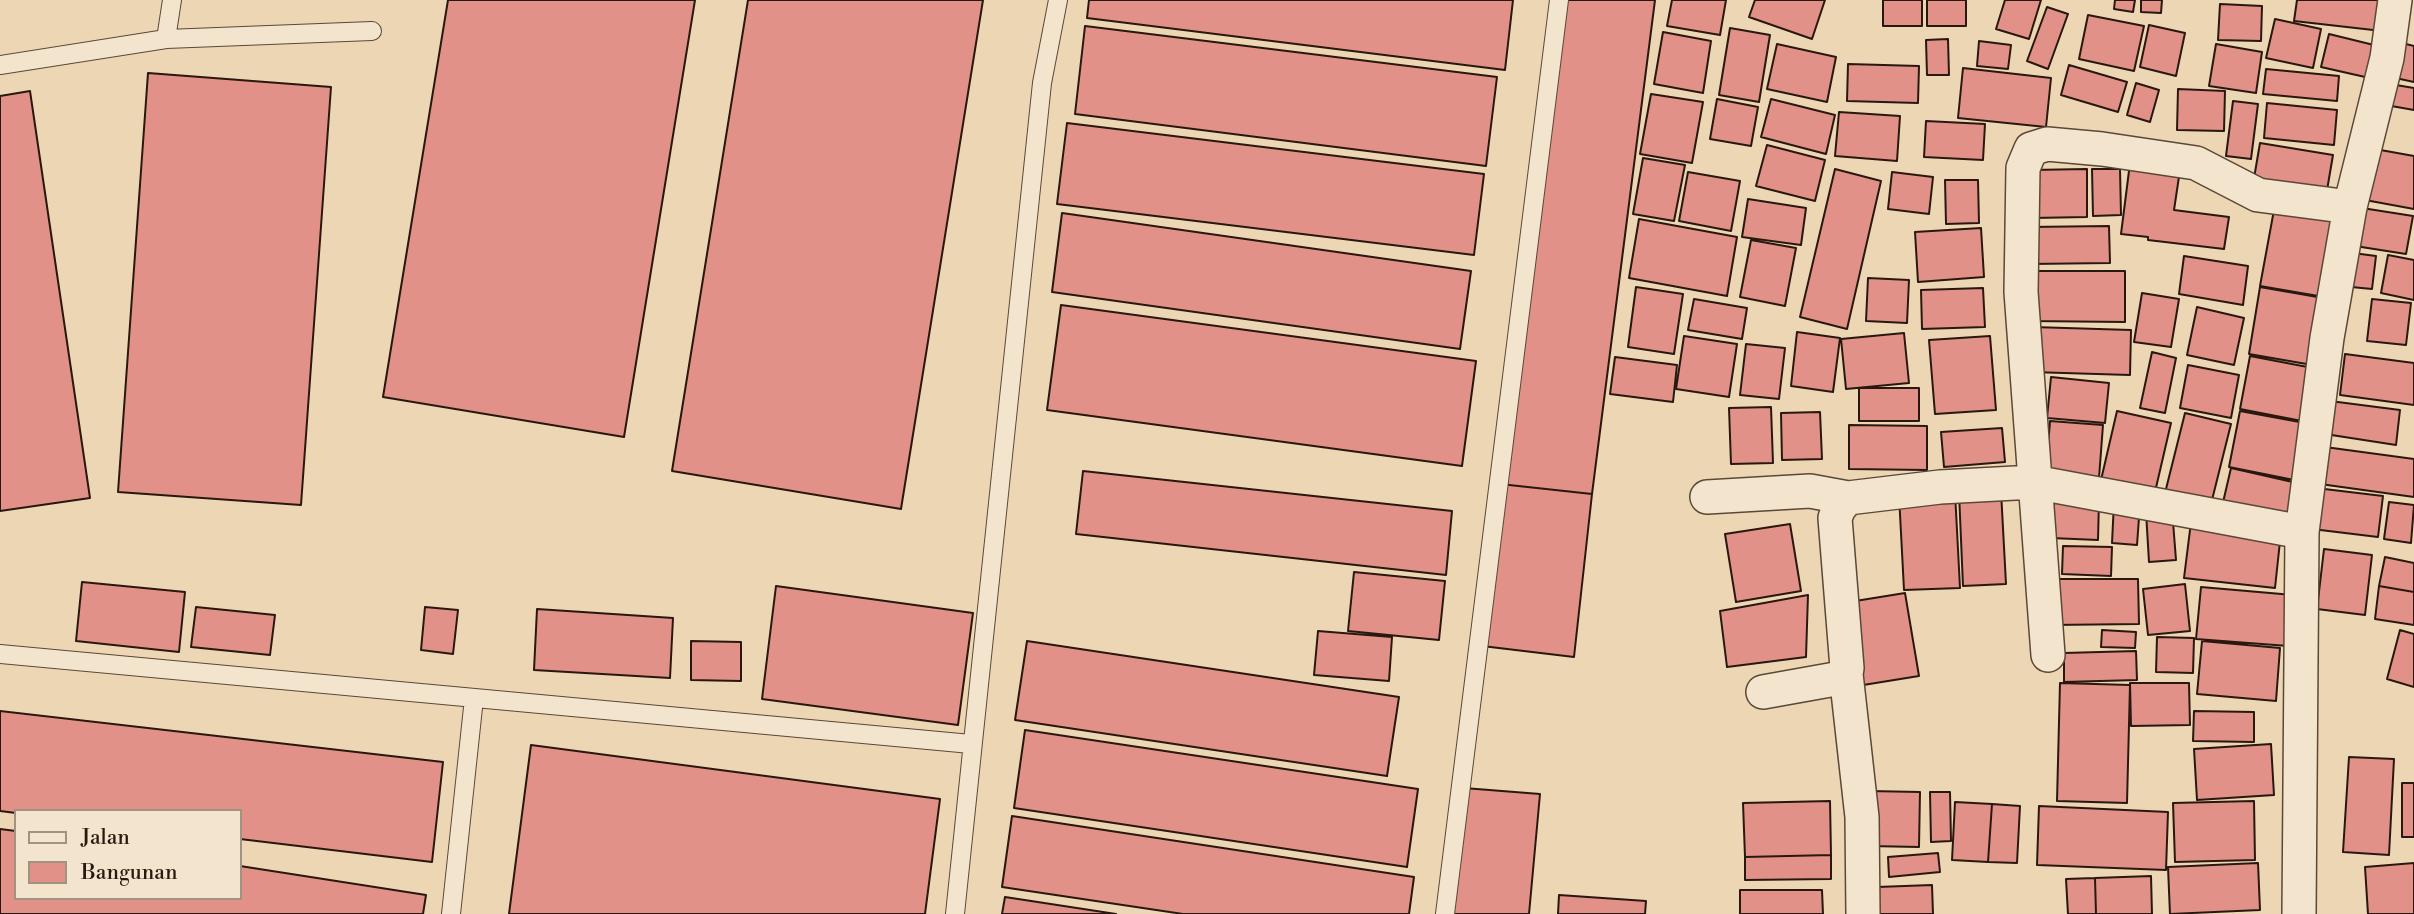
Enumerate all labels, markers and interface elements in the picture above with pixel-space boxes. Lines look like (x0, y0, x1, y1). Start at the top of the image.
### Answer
legend (14, 809, 242, 900)
text: Jalan (81, 825, 130, 851)
text: Bangunan (81, 860, 177, 886)

